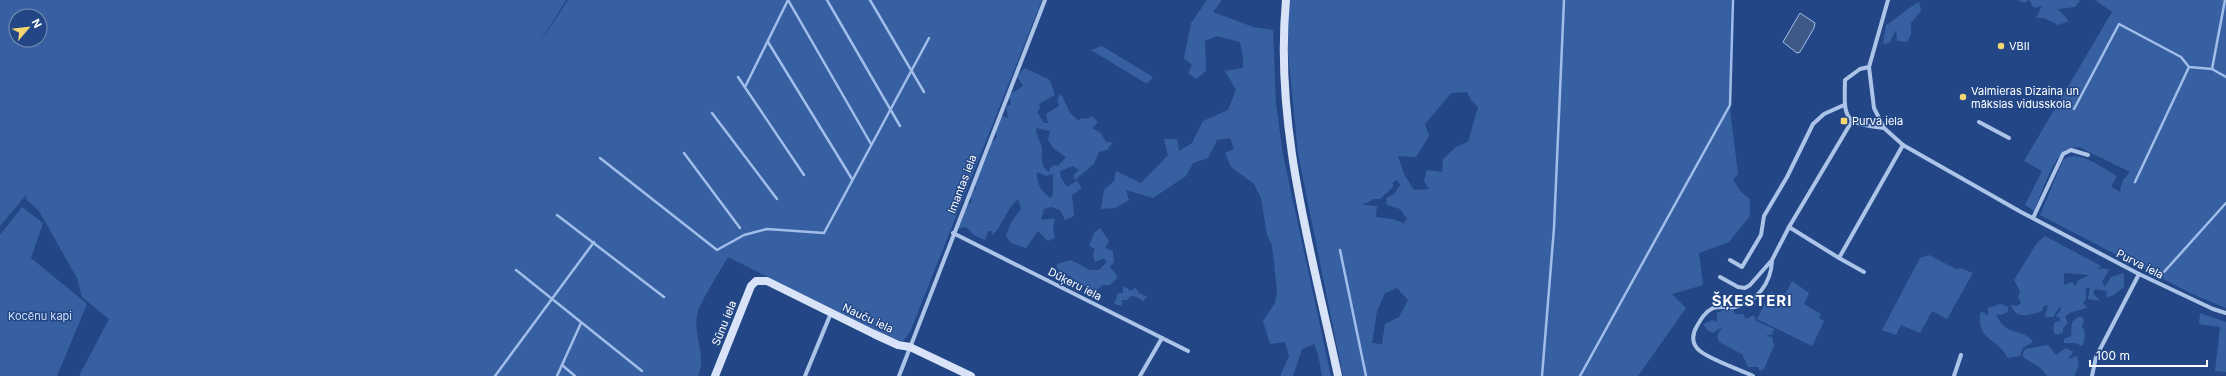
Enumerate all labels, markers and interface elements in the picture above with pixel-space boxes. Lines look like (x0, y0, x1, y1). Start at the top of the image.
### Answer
north arrow (8, 8, 48, 48)
text: N (29, 16, 45, 30)
place label: VBII (2009, 39, 2030, 53)
marker: VBII (1996, 41, 2006, 51)
place label: Valmieras Dizaina un mākslas vidusskola (1971, 84, 2079, 111)
marker: Valmieras Dizaina un mākslas vidusskola (1958, 92, 1968, 102)
place label: Purva iela (1852, 114, 1903, 128)
marker: Purva iela (1839, 116, 1849, 126)
street label: Imantas iela (944, 153, 980, 215)
street label: Purva iela (2114, 246, 2166, 282)
street label: Dūķeru iela (1046, 265, 1104, 303)
district label: ŠĶESTERI (1712, 291, 1792, 310)
street label: Sūnu iela (709, 298, 739, 348)
street label: Nauču iela (840, 300, 896, 336)
park label: Kocēnu kapi (8, 309, 72, 323)
scale bar (2090, 342, 2207, 368)
text: 100 m (2096, 348, 2130, 363)

